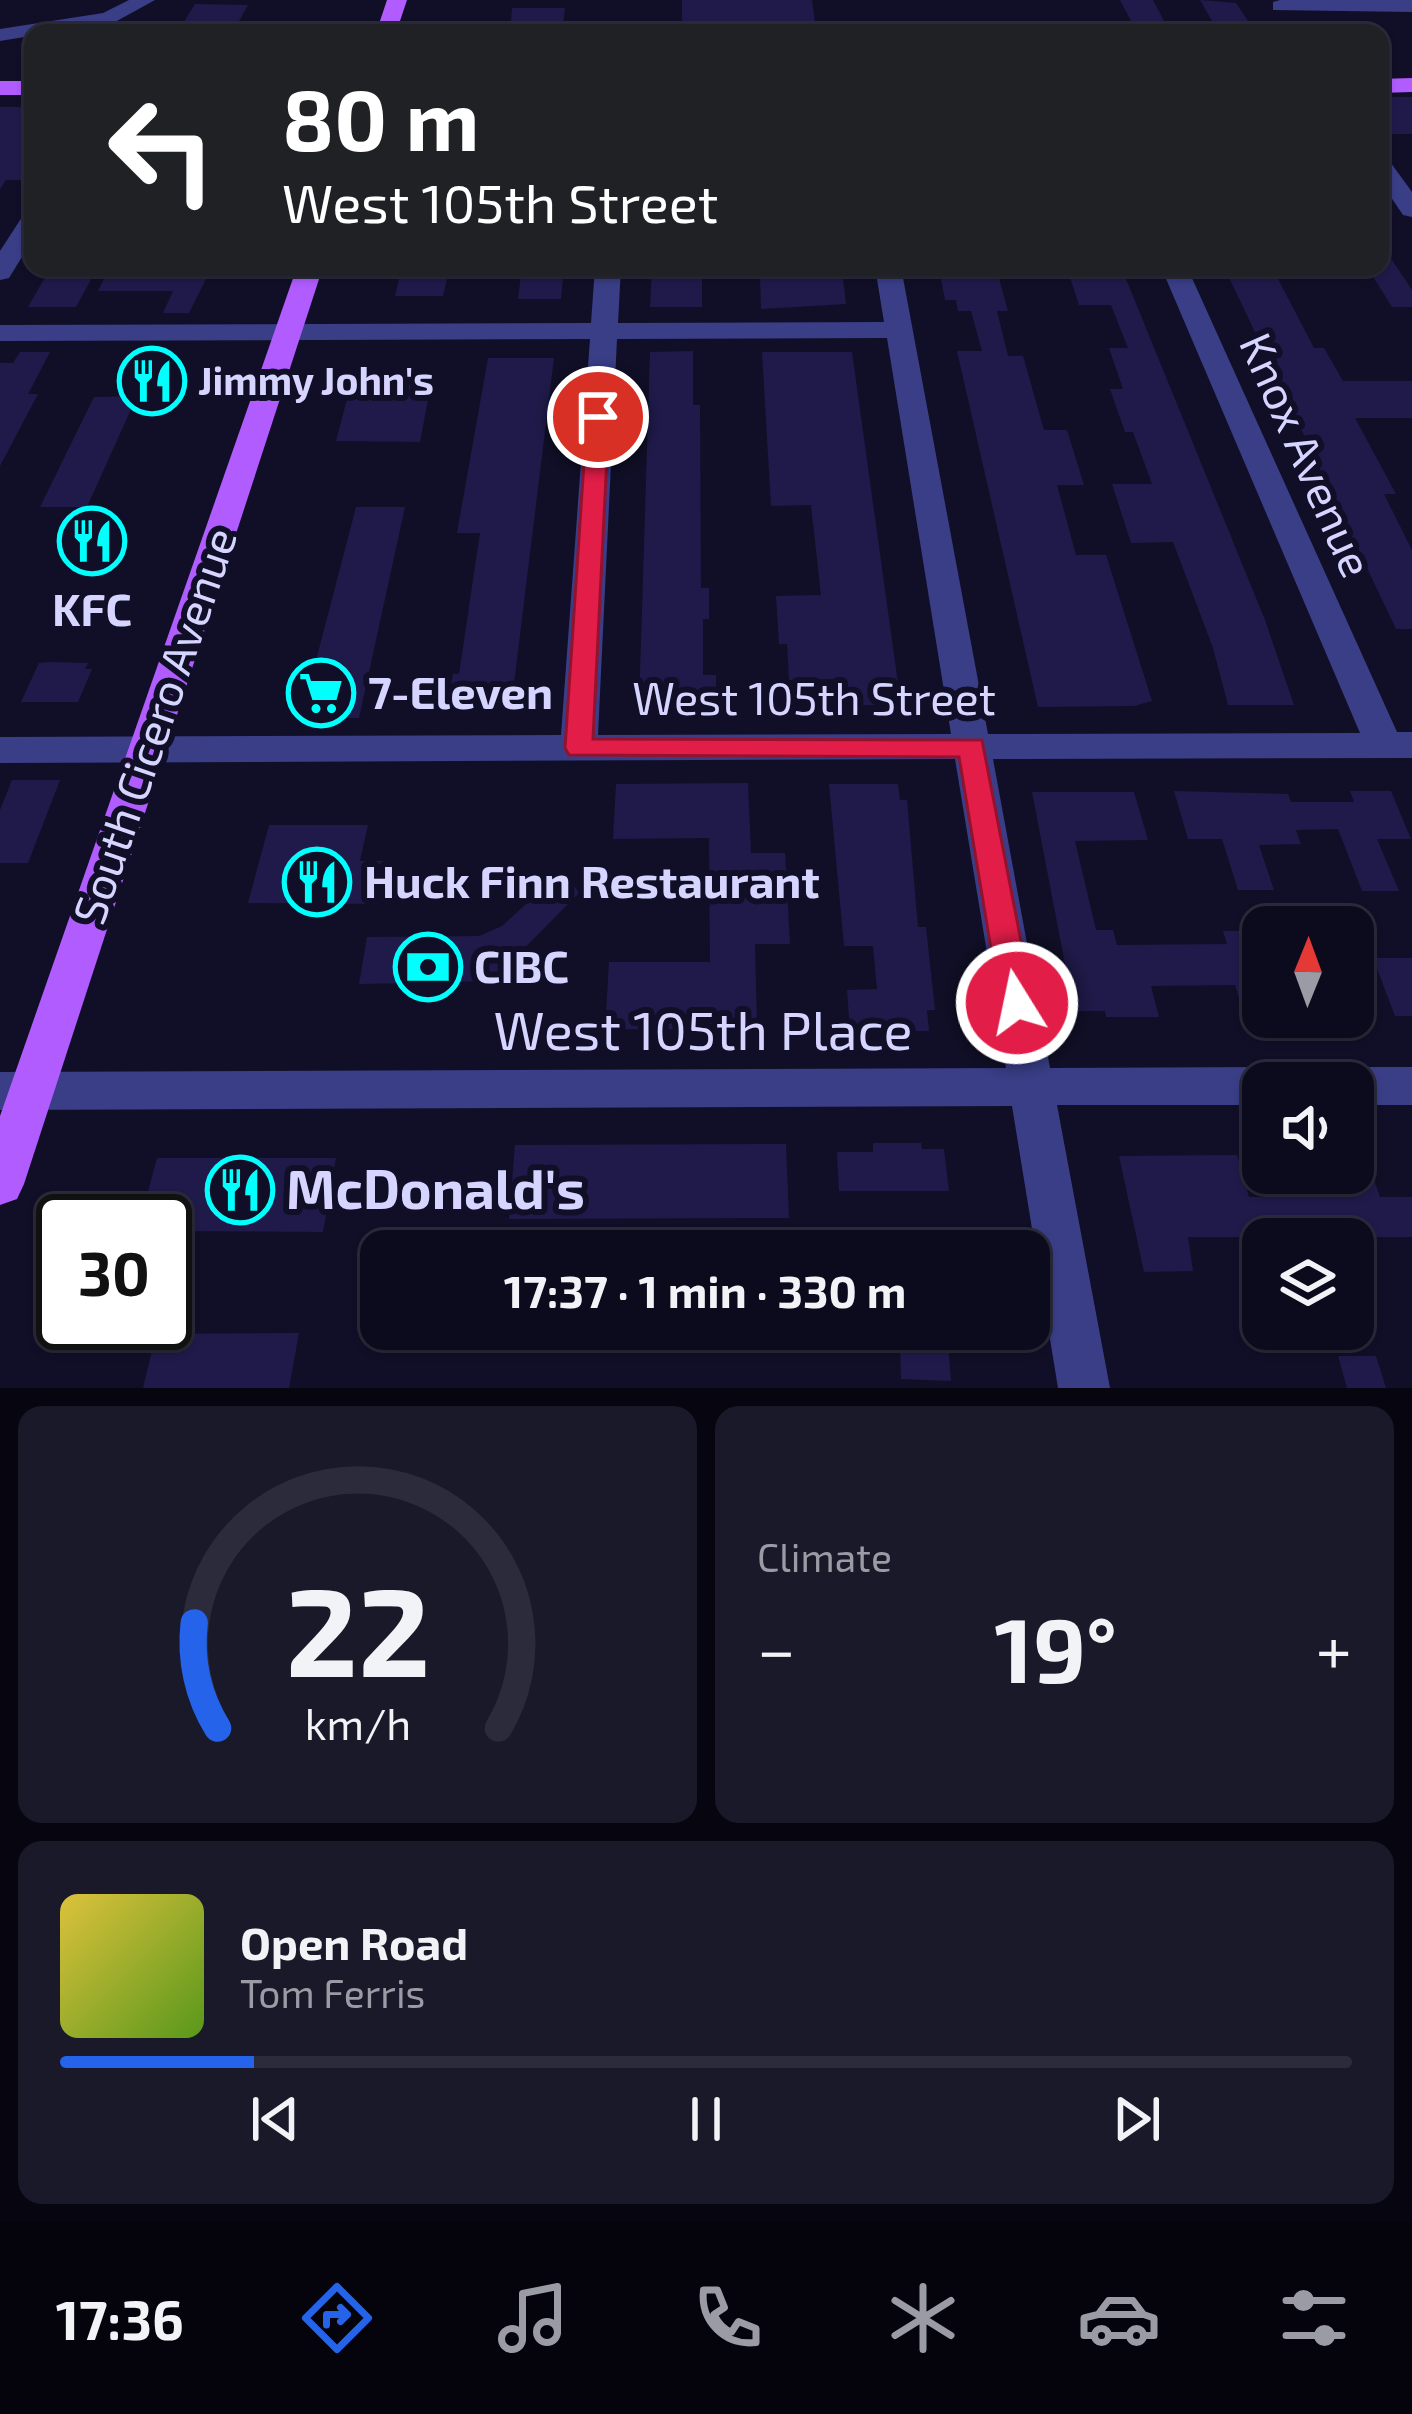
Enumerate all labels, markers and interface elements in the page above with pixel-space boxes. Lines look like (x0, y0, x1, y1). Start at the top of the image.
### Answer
text: 80 m (282, 67, 479, 168)
icon: left (84, 72, 240, 228)
text: West 105th Street (282, 169, 718, 234)
street label: Knox Avenue (1230, 324, 1386, 585)
restaurant icon: Jimmy John's (117, 346, 187, 416)
place label: Jimmy John's (198, 356, 434, 404)
pin (547, 366, 649, 468)
icon: arrive (565, 384, 631, 450)
restaurant icon: KFC (57, 506, 127, 576)
street label: South Cicero Avenue (60, 520, 246, 930)
place label: KFC (52, 581, 132, 635)
supermarket icon: 7-Eleven (286, 658, 356, 728)
place label: 7-Eleven (368, 664, 553, 718)
street label: West 105th Street (632, 670, 996, 724)
restaurant icon: Huck Finn Restaurant (282, 847, 352, 917)
place label: Huck Finn Restaurant (364, 853, 820, 907)
north arrow (1242, 906, 1374, 1038)
map controls (1242, 906, 1374, 1350)
bank icon: CIBC (393, 932, 463, 1002)
place label: CIBC (474, 938, 569, 992)
position arrow (954, 940, 1080, 1066)
street label: West 105th Place (494, 996, 912, 1061)
button: sound (1242, 1062, 1374, 1194)
restaurant icon: McDonald's (205, 1155, 275, 1225)
place label: McDonald's (286, 1155, 585, 1220)
speed limit sign: 30 (36, 1194, 192, 1350)
button: layers (1242, 1218, 1374, 1350)
text: 17:37 · 1 min · 330 m (504, 1263, 906, 1317)
text: Climate (757, 1533, 892, 1580)
text: 22 (285, 1552, 430, 1702)
text: 19° (994, 1593, 1117, 1701)
text: − (757, 1608, 796, 1687)
text: + (1316, 1608, 1352, 1687)
text: km/h (304, 1696, 411, 1748)
text: Open Road (240, 1915, 468, 1969)
text: Tom Ferris (240, 1969, 425, 2016)
icon: previous (242, 2086, 308, 2152)
icon: pause (673, 2086, 739, 2152)
icon: next (1104, 2086, 1170, 2152)
icon: directions (295, 2276, 379, 2360)
icon: music (491, 2276, 575, 2360)
icon: phone (686, 2276, 770, 2360)
icon: climate (881, 2276, 965, 2360)
icon: car (1077, 2276, 1161, 2360)
icon: filters (1272, 2276, 1356, 2360)
text: 17:36 (56, 2286, 184, 2351)

